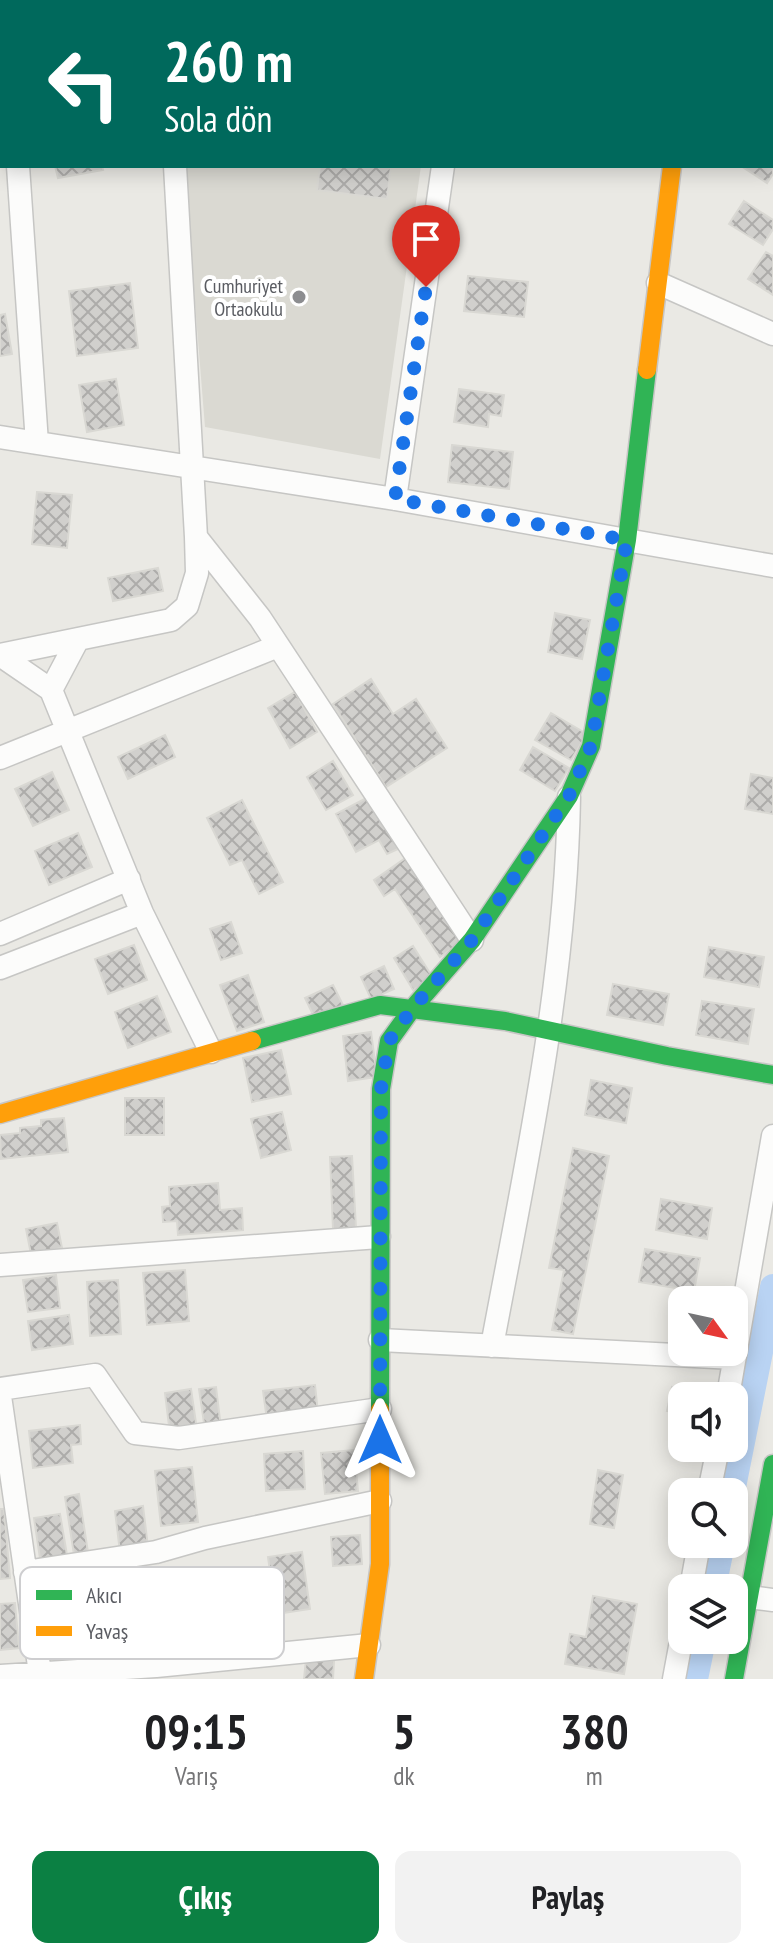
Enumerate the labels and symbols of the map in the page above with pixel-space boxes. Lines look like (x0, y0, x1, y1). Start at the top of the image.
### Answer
pin (392, 205, 460, 287)
place label: Cumhuriyet Ortaokulu (204, 273, 283, 322)
marker: Cumhuriyet Ortaokulu (290, 288, 308, 306)
north arrow (668, 1286, 748, 1366)
position arrow (338, 1398, 422, 1482)
legend (20, 1567, 284, 1659)
text: Akıcı (86, 1581, 122, 1609)
text: Yavaş (86, 1617, 128, 1645)

